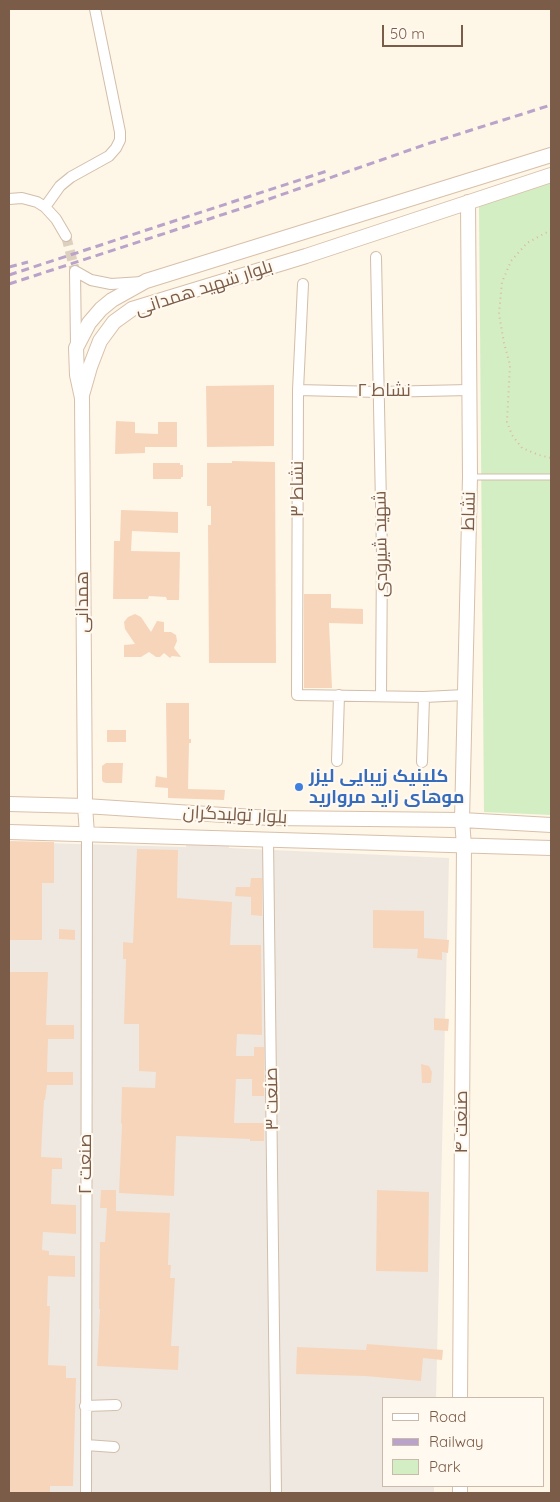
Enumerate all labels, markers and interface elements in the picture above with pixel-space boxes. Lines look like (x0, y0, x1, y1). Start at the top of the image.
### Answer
scale bar (385, 15, 466, 47)
text: 50 m (390, 24, 425, 43)
street label: بلوار شهید همدانی (132, 256, 276, 320)
street label: نشاط ۲ (357, 380, 411, 402)
street label: نشاط ۳ (287, 461, 309, 517)
street label: شهید شیرودی (369, 490, 393, 598)
street label: نشاط (458, 491, 480, 531)
street label: همدانی (72, 571, 94, 633)
place label: کلینیک زیبایی لیزر موهای زاید مروارید (309, 766, 465, 809)
marker: کلینیک زیبایی لیزر موهای زاید مروارید (293, 781, 305, 793)
street label: بلوار تولیدگران (182, 801, 288, 829)
street label: صنعت ۳ (261, 1067, 283, 1131)
street label: صنعت ۴ (451, 1090, 473, 1154)
street label: صنعت ۲ (75, 1134, 97, 1194)
legend (382, 1397, 545, 1487)
text: Road (429, 1407, 466, 1426)
text: Railway (429, 1432, 484, 1451)
text: Park (429, 1457, 461, 1476)

